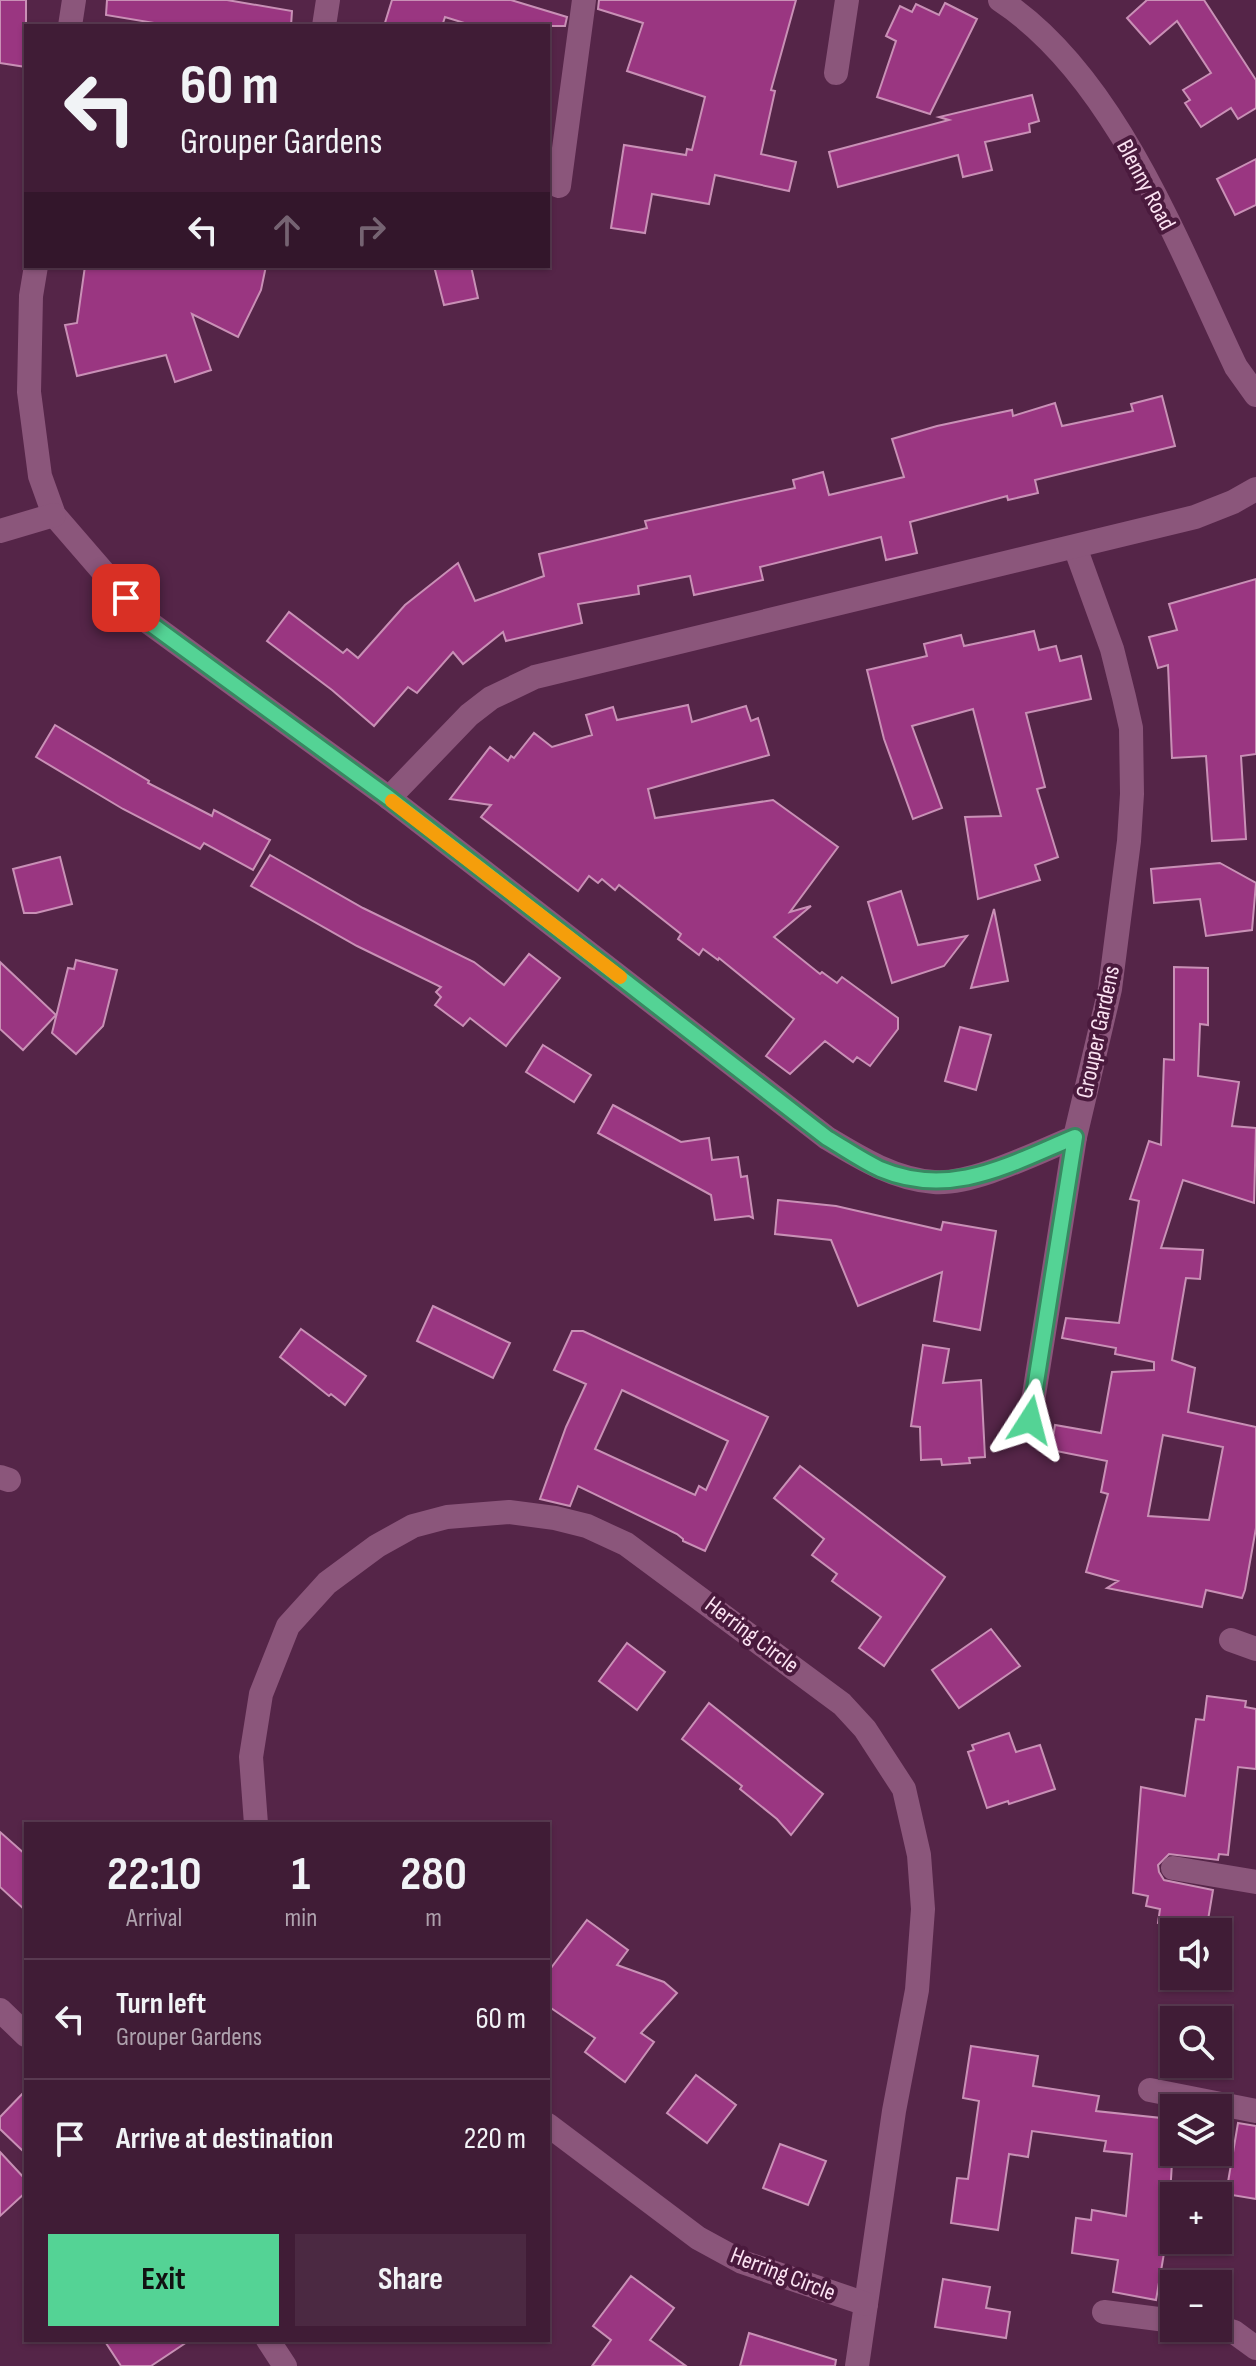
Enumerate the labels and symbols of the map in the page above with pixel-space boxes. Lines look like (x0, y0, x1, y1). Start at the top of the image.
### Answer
street label: Blenny Road (1110, 135, 1182, 235)
pin (92, 564, 160, 632)
street label: Grouper Gardens (1070, 963, 1126, 1101)
position arrow (988, 1378, 1072, 1462)
street label: Herring Circle (699, 1590, 805, 1680)
street label: Herring Circle (726, 2241, 840, 2307)

